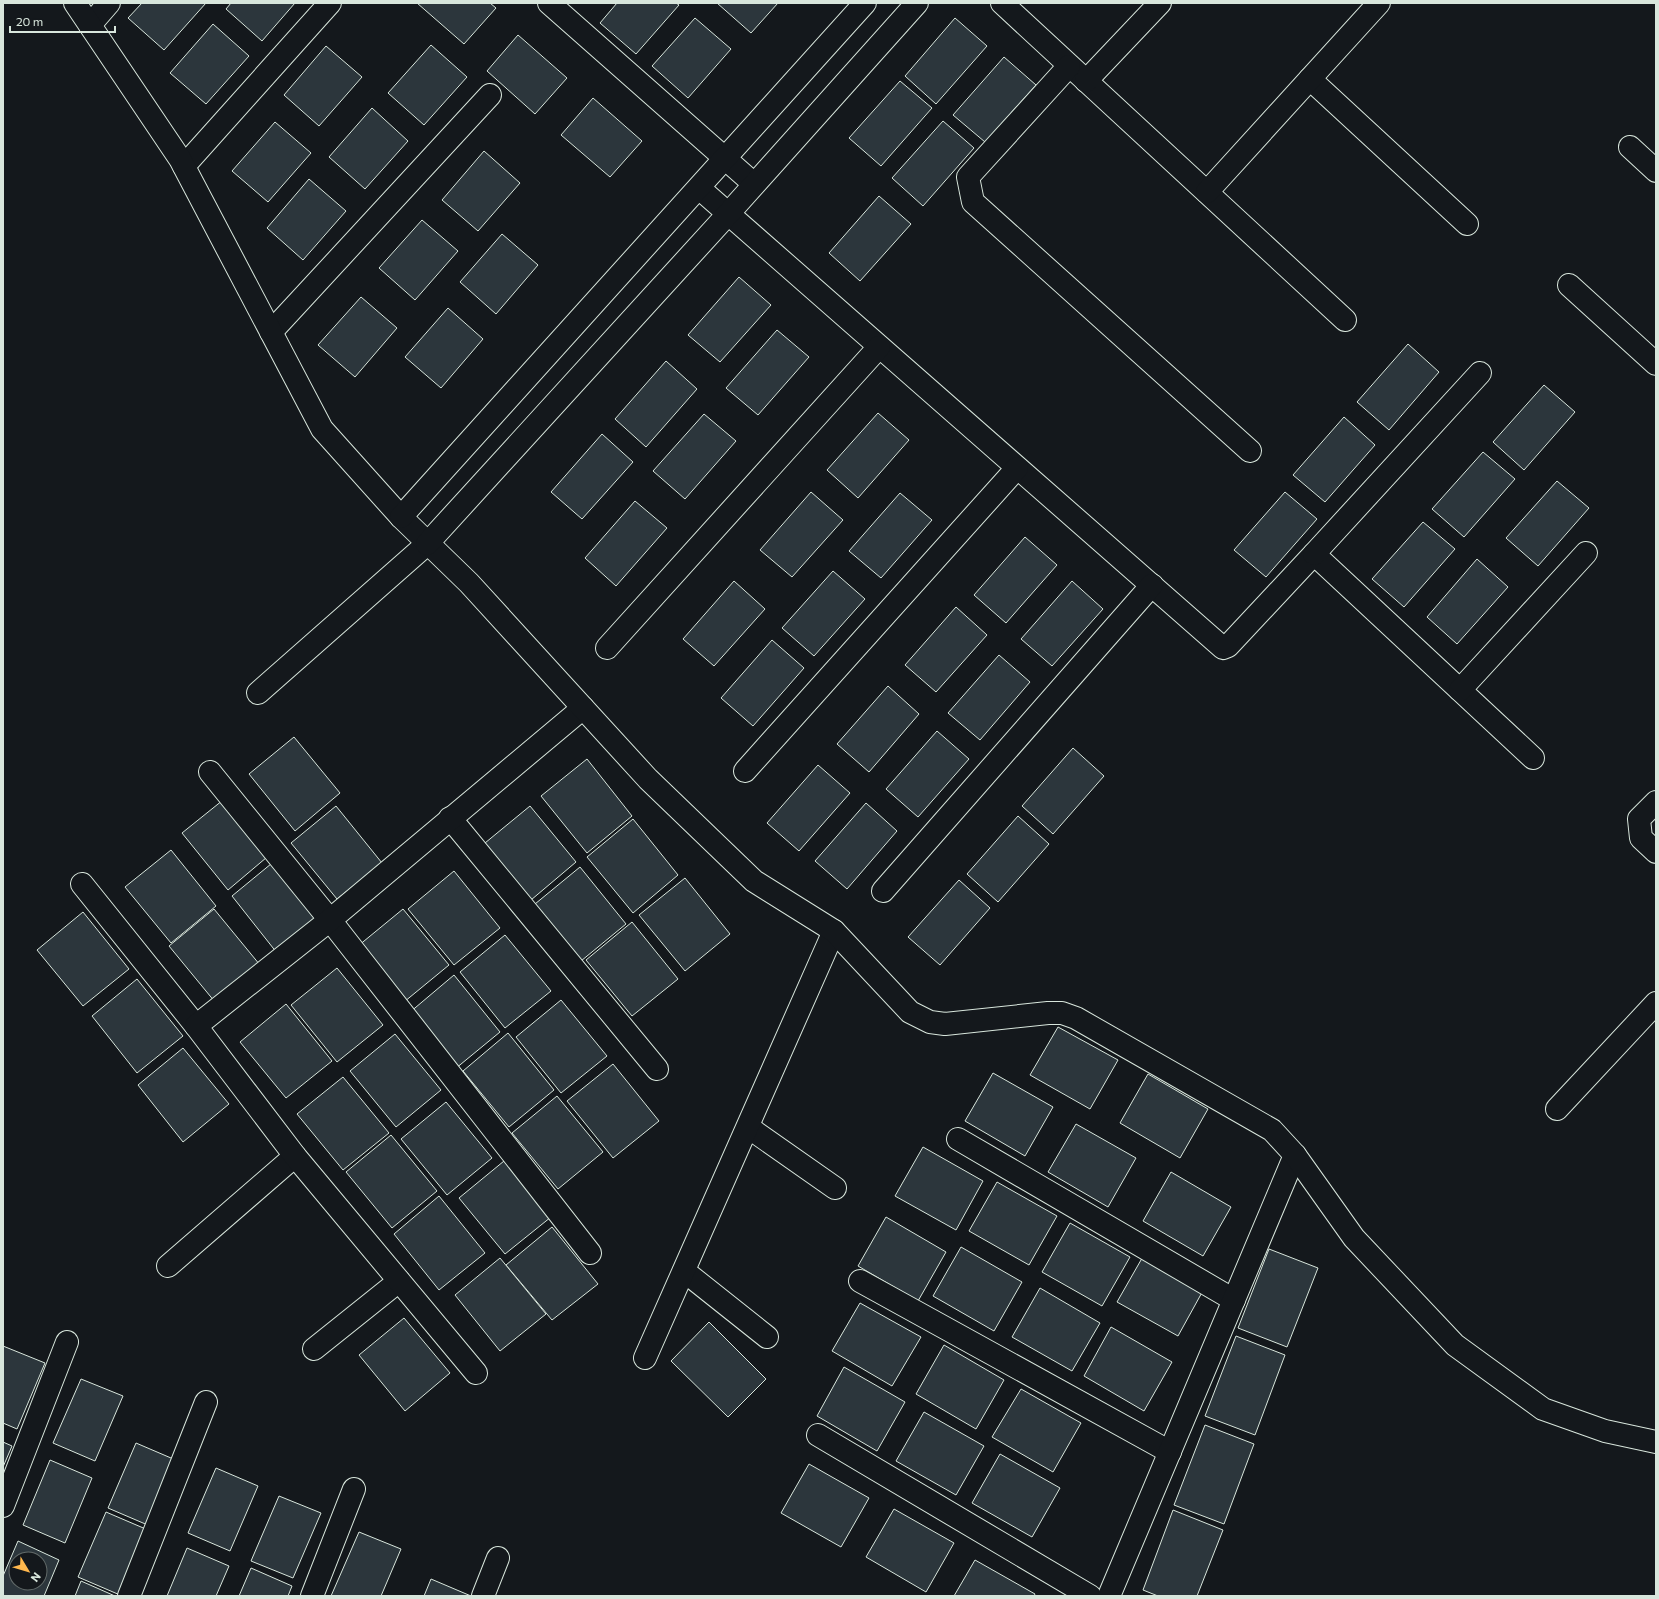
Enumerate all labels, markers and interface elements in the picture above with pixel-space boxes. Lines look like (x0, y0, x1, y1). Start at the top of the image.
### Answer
scale bar (10, 8, 115, 34)
text: 20 m (16, 14, 43, 28)
north arrow (8, 1551, 48, 1591)
text: N (29, 1570, 44, 1585)

